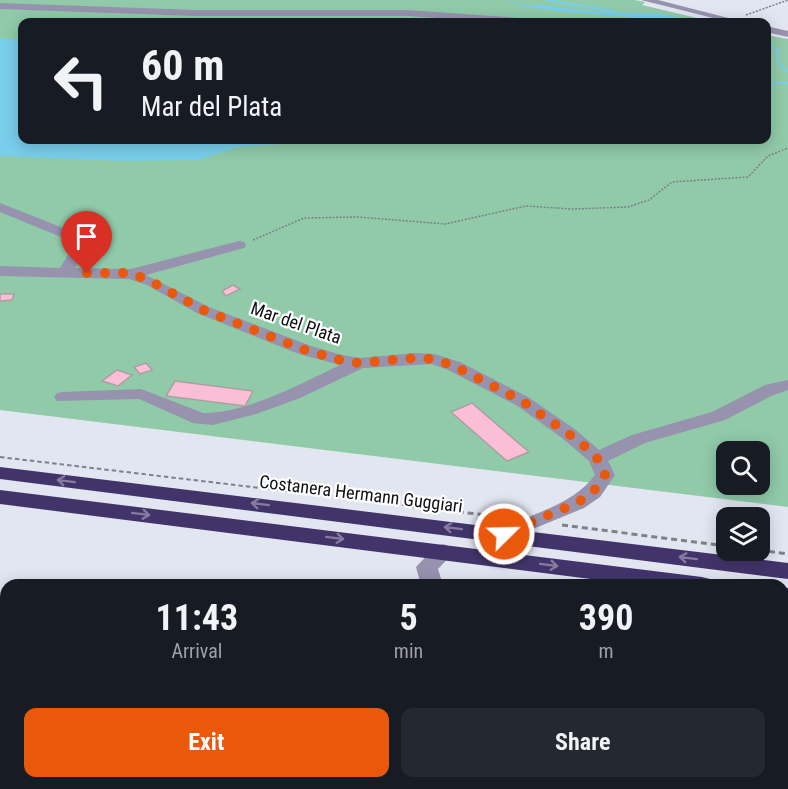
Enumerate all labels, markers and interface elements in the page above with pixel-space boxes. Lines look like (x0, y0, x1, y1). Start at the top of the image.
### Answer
text: 60 m (141, 41, 224, 90)
icon: left (42, 42, 120, 120)
text: Mar del Plata (141, 91, 282, 123)
pin (61, 211, 112, 273)
icon: arrive (70, 220, 103, 253)
street label: Mar del Plata (248, 297, 344, 348)
map controls (716, 441, 770, 561)
button: search (716, 441, 770, 495)
street label: Costanera Hermann Guggiari (258, 471, 464, 516)
one-way arrow (57, 475, 76, 486)
one-way arrow (250, 498, 270, 509)
position arrow (472, 502, 536, 566)
button: layers (716, 507, 770, 561)
one-way arrow (131, 509, 151, 520)
one-way arrow (444, 522, 464, 533)
one-way arrow (325, 533, 344, 544)
one-way arrow (679, 552, 699, 563)
one-way arrow (539, 560, 559, 571)
text: 11:43 (156, 597, 238, 639)
text: 5 (399, 597, 418, 639)
text: 390 (579, 597, 633, 639)
text: Arrival (171, 639, 222, 663)
text: min (394, 639, 423, 663)
text: m (599, 639, 614, 663)
button: Exit (24, 708, 389, 777)
button: Share (401, 708, 765, 777)

